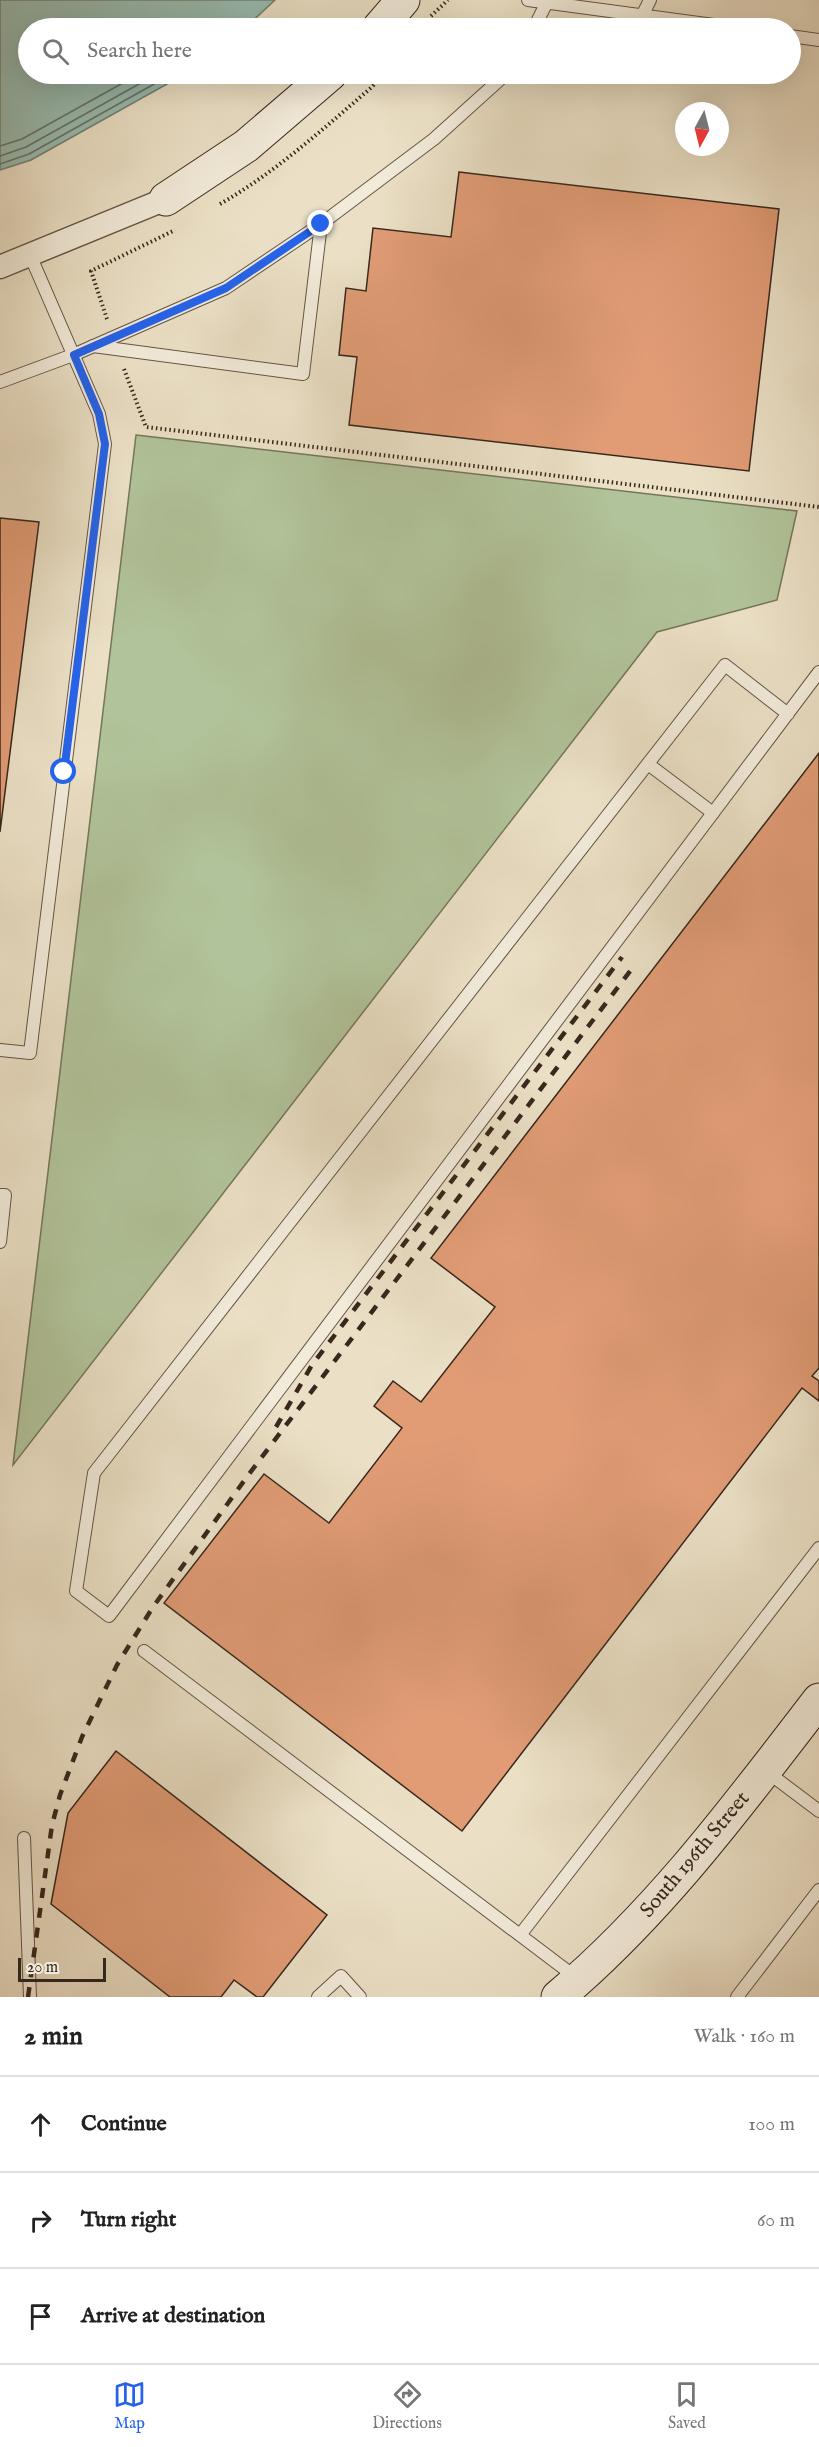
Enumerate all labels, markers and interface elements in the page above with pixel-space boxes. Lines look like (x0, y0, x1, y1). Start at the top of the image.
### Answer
search box (18, 18, 801, 84)
icon: search (39, 35, 72, 68)
text: Search here (87, 37, 192, 65)
north arrow (675, 102, 729, 156)
route end (307, 210, 333, 236)
route start (50, 758, 76, 784)
street label: South 196th Street (634, 1786, 756, 1924)
scale bar (18, 1955, 106, 1982)
text: 20 m (27, 1958, 58, 1978)
text: 2 min (24, 2020, 83, 2053)
text: Walk · 160 m (694, 2024, 795, 2049)
icon: ahead (24, 2108, 57, 2141)
text: Continue (81, 2110, 167, 2138)
text: 100 m (748, 2112, 795, 2137)
icon: right (24, 2204, 57, 2237)
text: Turn right (81, 2206, 176, 2234)
text: 60 m (757, 2208, 795, 2233)
icon: arrive (24, 2300, 57, 2333)
text: Arrive at destination (81, 2302, 265, 2330)
tab: Map (113, 2378, 146, 2434)
tab: Directions (372, 2378, 442, 2434)
tab: Saved (668, 2378, 706, 2434)

